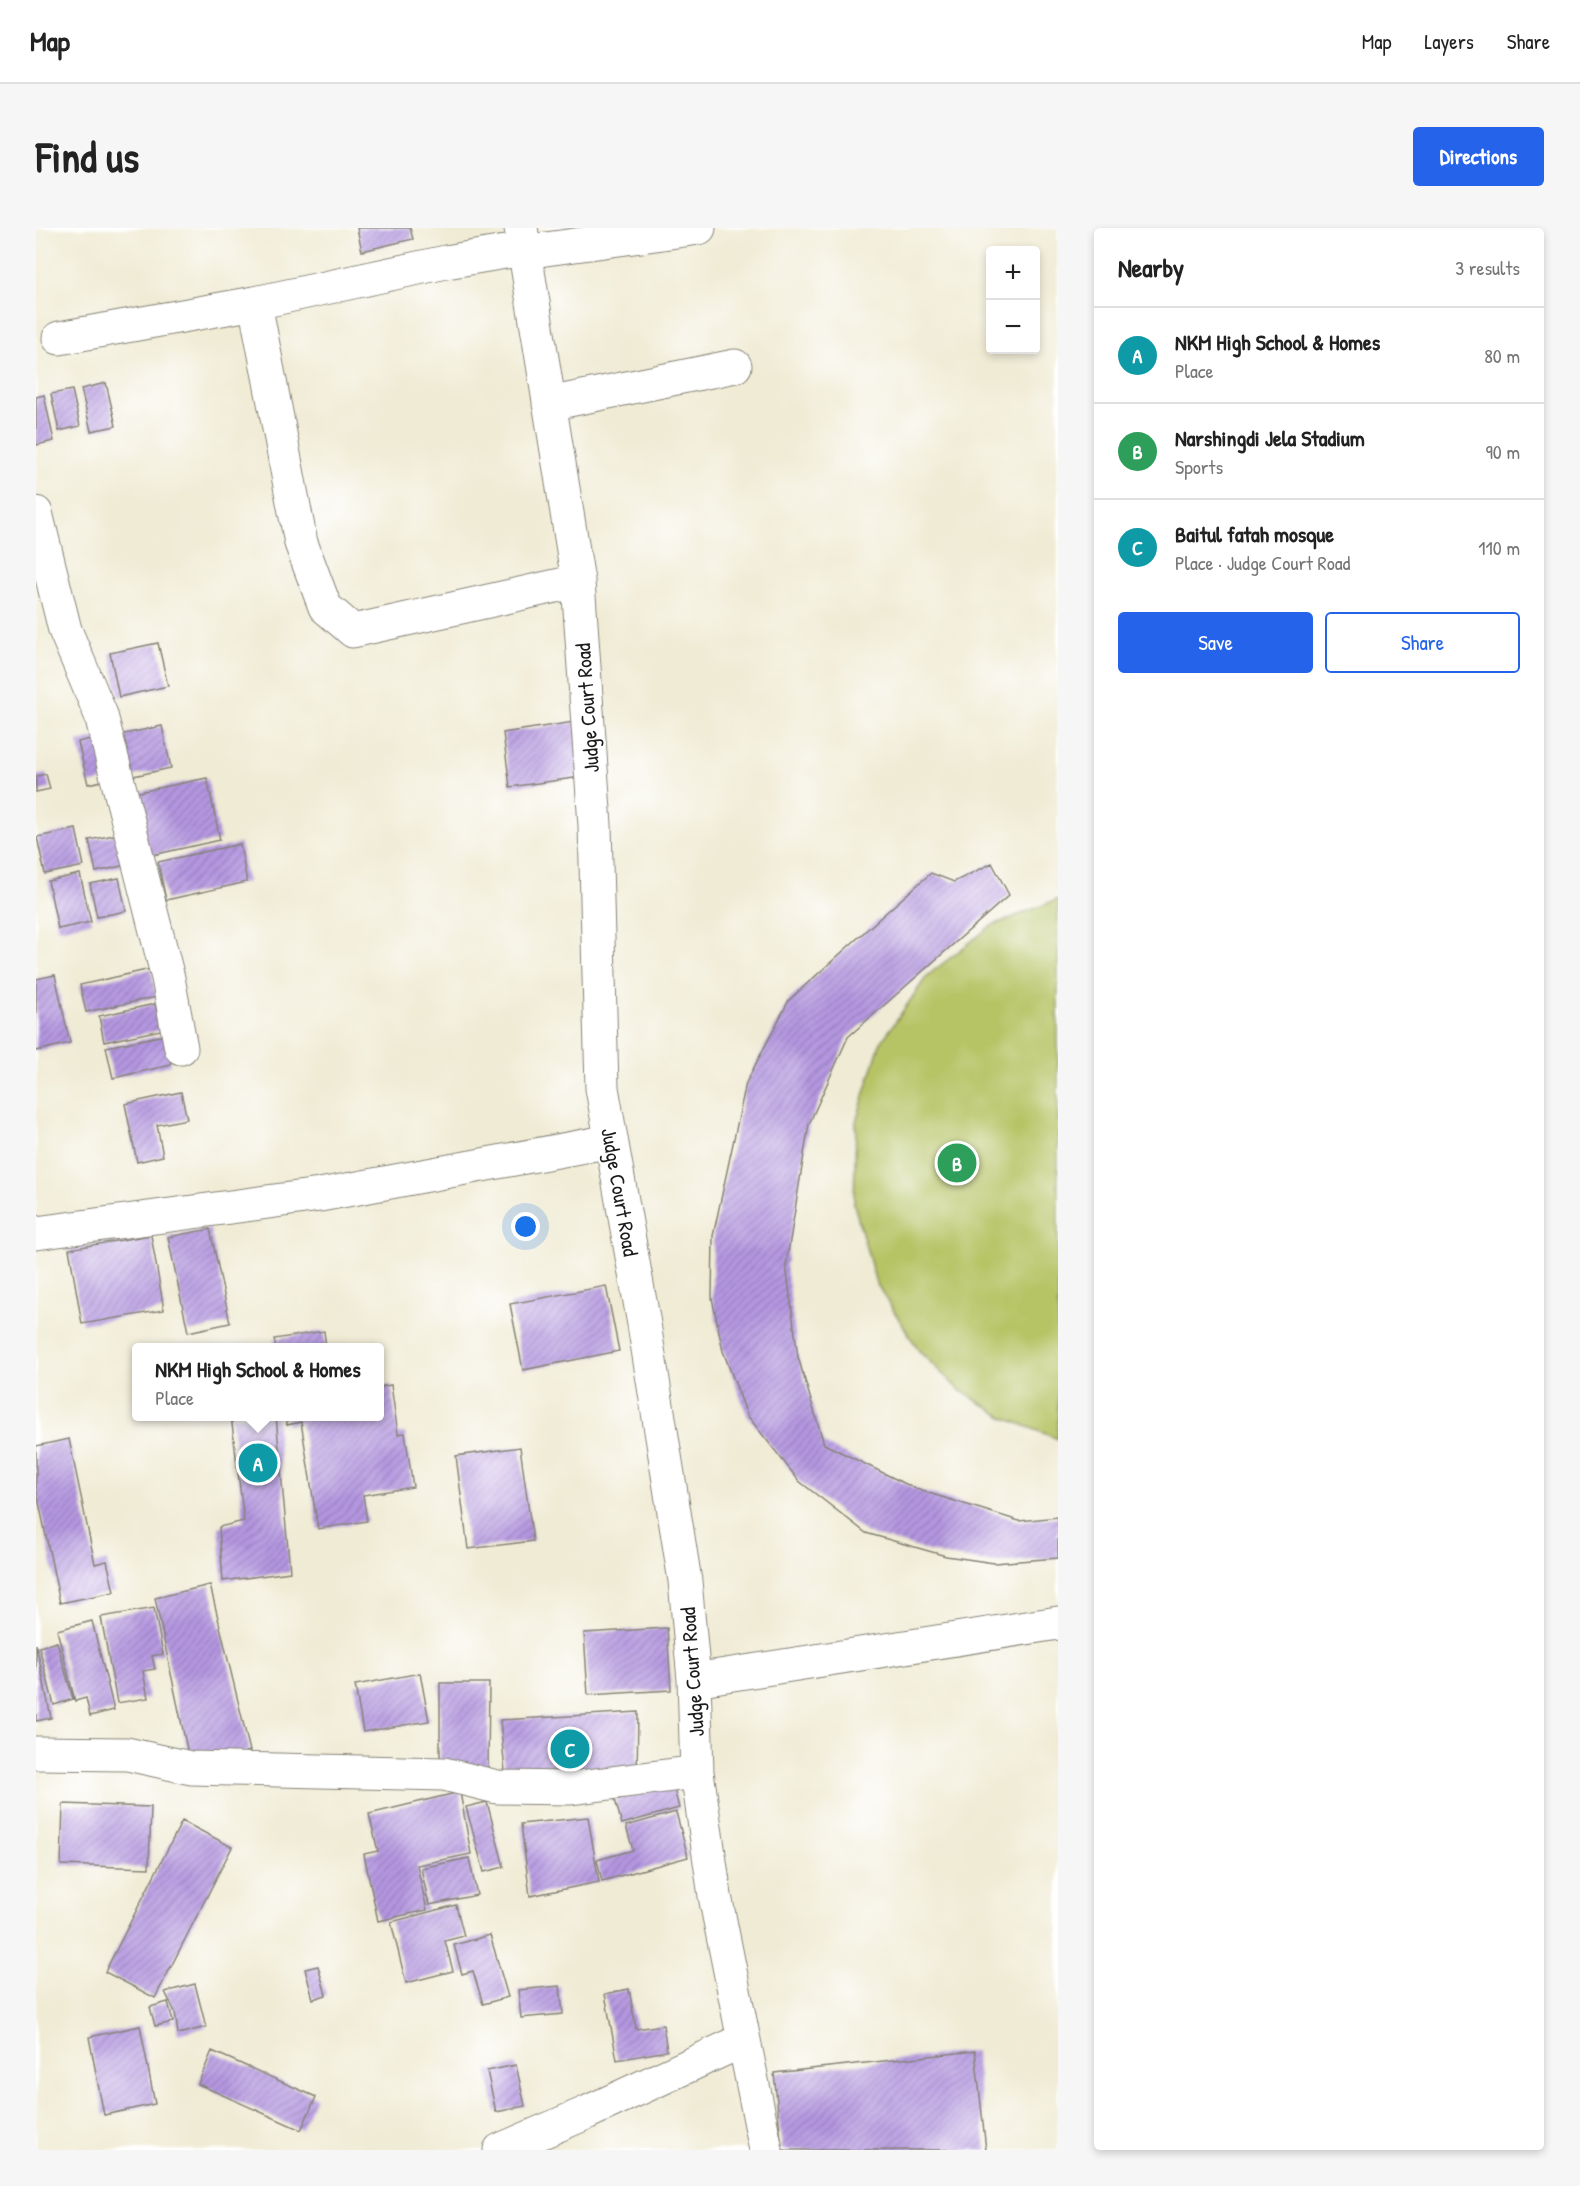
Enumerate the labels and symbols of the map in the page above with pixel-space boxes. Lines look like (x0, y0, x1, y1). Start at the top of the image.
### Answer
street label: Judge Court Road (568, 642, 606, 774)
street label: Judge Court Road (594, 1126, 646, 1258)
pin: B (938, 1140, 976, 1186)
your location (511, 1212, 540, 1241)
pin: A (238, 1440, 278, 1486)
street label: Judge Court Road (673, 1606, 711, 1738)
pin: C (550, 1726, 590, 1772)

